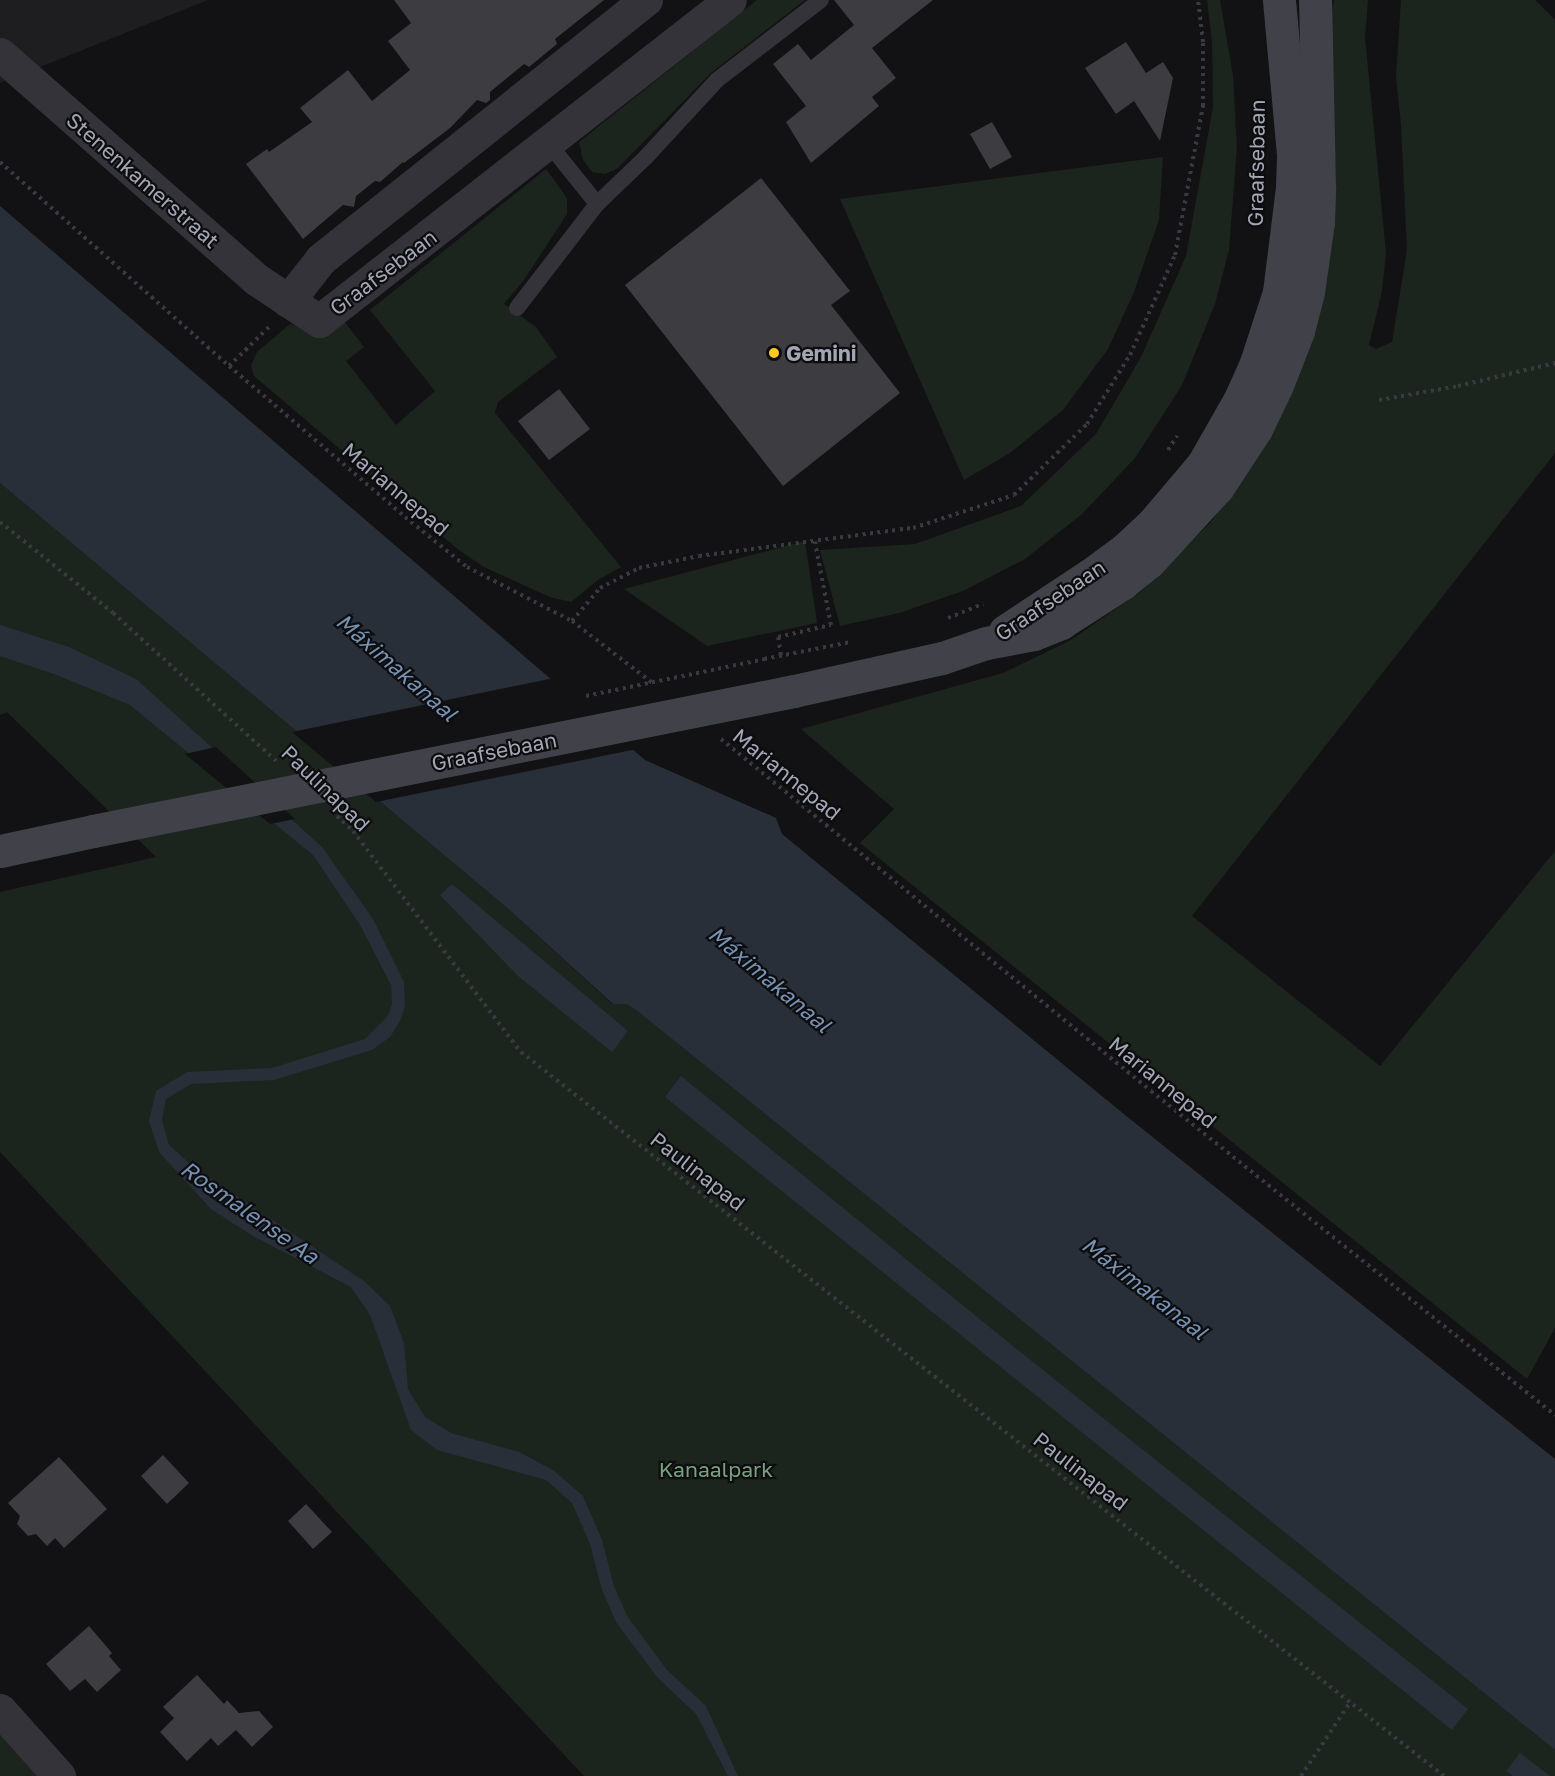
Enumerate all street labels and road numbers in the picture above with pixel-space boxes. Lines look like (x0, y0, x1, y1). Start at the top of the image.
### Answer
street label: Graafsebaan (1242, 99, 1270, 227)
street label: Stenenkamerstraat (62, 107, 224, 253)
street label: Graafsebaan (325, 224, 441, 320)
street label: Mariannepad (338, 437, 454, 541)
street label: Graafsebaan (990, 554, 1110, 646)
street label: Mariannepad (728, 723, 846, 825)
street label: Graafsebaan (429, 727, 559, 775)
street label: Paulinapad (277, 740, 375, 836)
street label: Mariannepad (1104, 1031, 1222, 1133)
street label: Paulinapad (646, 1126, 750, 1216)
street label: Paulinapad (1029, 1426, 1133, 1516)

